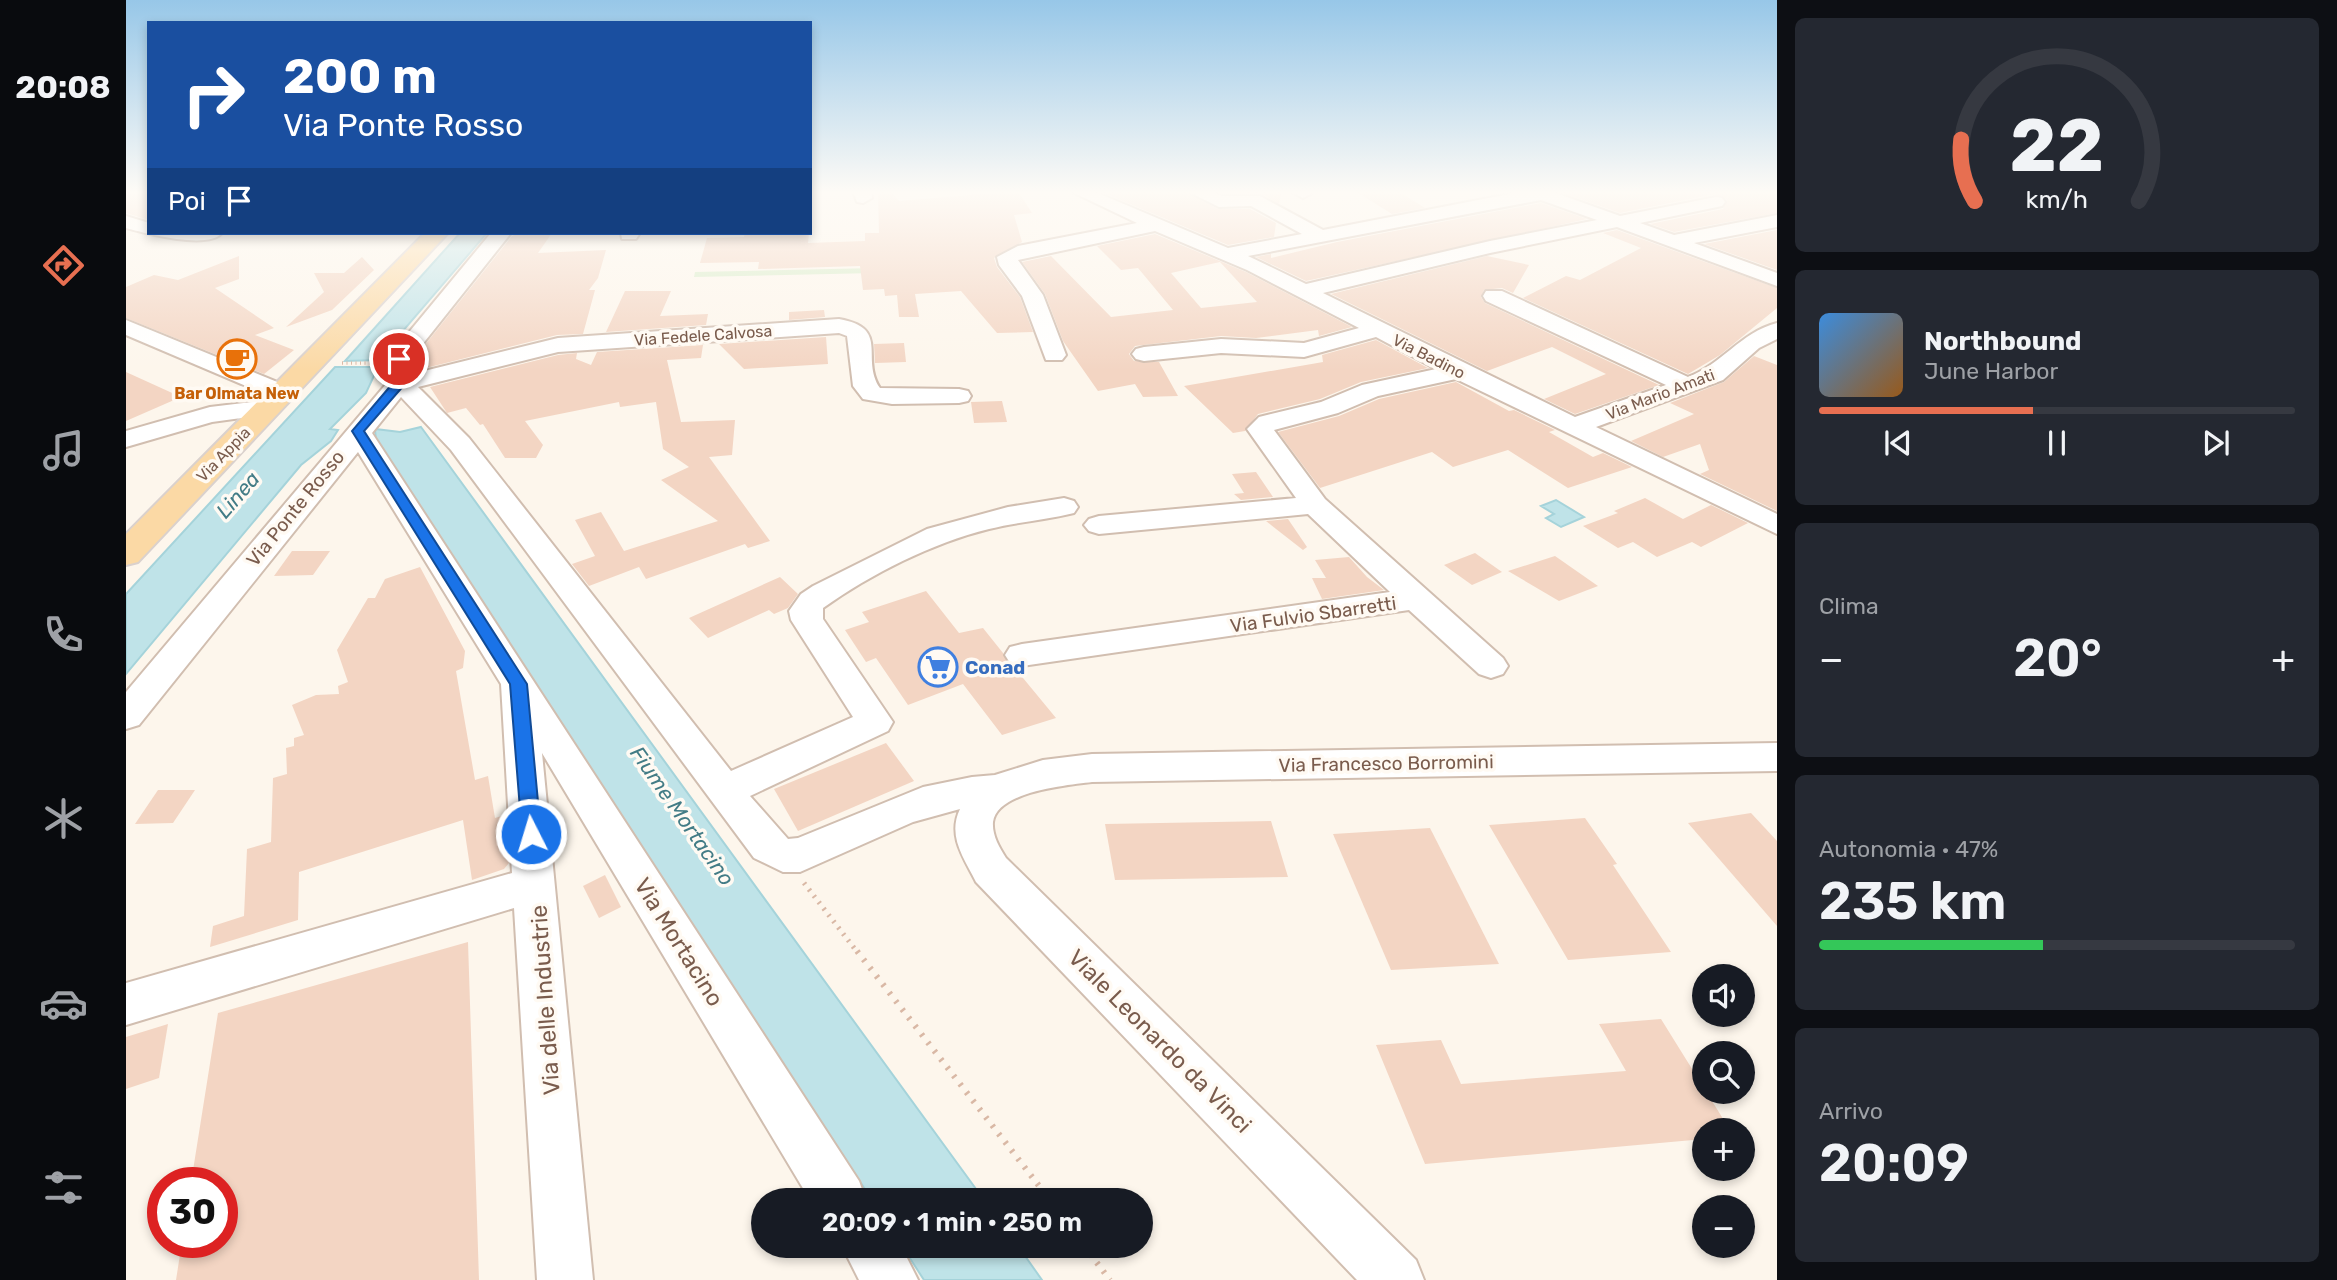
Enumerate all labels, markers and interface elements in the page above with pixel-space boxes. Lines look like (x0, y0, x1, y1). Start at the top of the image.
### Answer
text: 200 m (283, 47, 437, 105)
icon: right (168, 49, 259, 140)
text: 20:08 (15, 68, 111, 106)
text: 22 (2010, 104, 2104, 190)
text: Via Ponte Rosso (283, 106, 523, 144)
icon: arrive (220, 182, 258, 220)
text: km/h (2026, 185, 2088, 214)
text: Poi (168, 186, 206, 217)
icon: directions (39, 241, 88, 290)
street label: Via Fedele Calvosa (633, 321, 773, 350)
text: Northbound (1924, 326, 2082, 357)
pin (369, 329, 429, 389)
street label: Via Badino (1389, 330, 1468, 383)
cafe icon: Bar Olmata New (216, 338, 258, 380)
icon: arrive (380, 340, 418, 378)
text: June Harbor (1924, 357, 2058, 385)
street label: Via Mario Amati (1603, 365, 1717, 424)
place label: Bar Olmata New (174, 384, 300, 403)
street label: Via Appia (193, 423, 254, 486)
icon: previous (1879, 424, 1917, 462)
icon: pause (2038, 424, 2076, 462)
icon: next (2197, 424, 2235, 462)
icon: music (39, 426, 88, 475)
street label: Via Ponte Rosso (242, 446, 349, 571)
water label: Linea (211, 466, 265, 523)
street label: Via Fulvio Sbarretti (1228, 591, 1398, 638)
text: Clima (1819, 592, 1879, 620)
icon: phone (39, 610, 88, 659)
text: 20° (2013, 627, 2102, 689)
text: − (1819, 636, 1844, 682)
text: + (2271, 636, 2295, 682)
supermarket icon: Conad (917, 646, 959, 688)
place label: Conad (965, 656, 1025, 679)
water label: Fiume Mortacino (625, 741, 740, 890)
street label: Via Francesco Borromini (1278, 750, 1494, 777)
icon: climate (39, 794, 88, 843)
position arrow (494, 797, 568, 871)
text: Autonomia · 47% (1819, 835, 1998, 863)
text: 235 km (1819, 870, 2007, 932)
street label: Via Mortacino (628, 873, 730, 1011)
street label: Via delle Industrie (524, 904, 566, 1096)
street label: Viale Leonardo da Vinci (1062, 943, 1258, 1139)
map controls (1692, 964, 1755, 1258)
button: sound (1692, 964, 1755, 1027)
icon: car (39, 979, 88, 1028)
button: search (1692, 1041, 1755, 1104)
text: Arrivo (1819, 1097, 1883, 1125)
button: + (1692, 1118, 1755, 1181)
text: 20:09 (1819, 1132, 1969, 1194)
icon: filters (39, 1163, 88, 1212)
speed limit sign: 30 (147, 1167, 238, 1258)
button: − (1692, 1195, 1755, 1258)
text: 20:09 · 1 min · 250 m (822, 1207, 1082, 1238)

